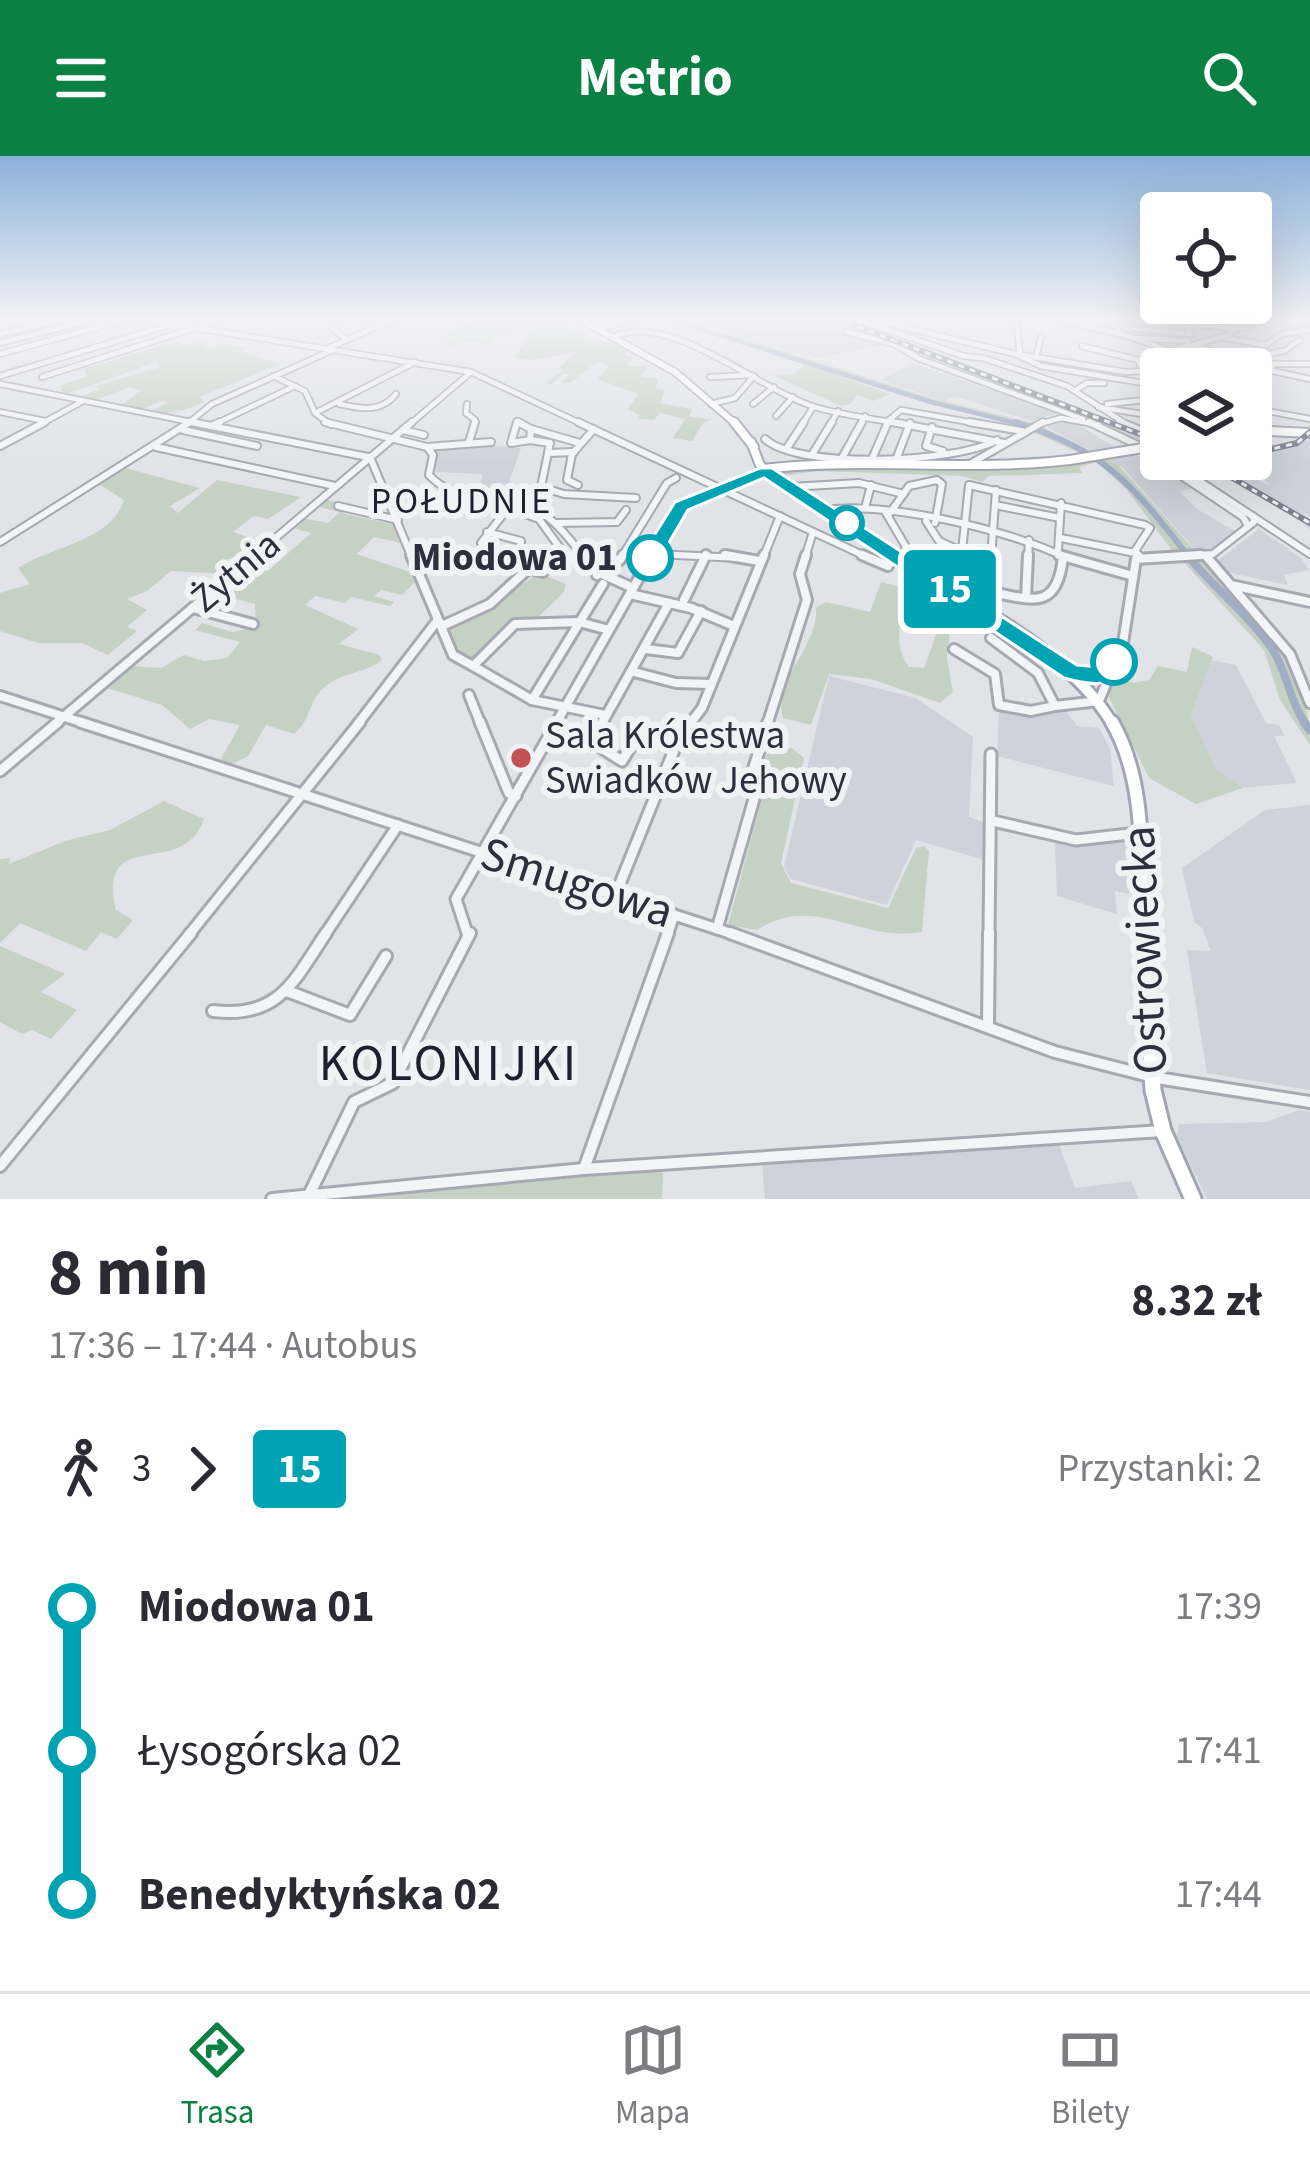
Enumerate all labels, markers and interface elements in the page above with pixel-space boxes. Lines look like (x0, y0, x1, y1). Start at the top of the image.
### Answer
text: Metrio (577, 40, 733, 117)
icon: menu (48, 45, 114, 111)
icon: search (1196, 45, 1262, 111)
map controls (1140, 192, 1272, 480)
button: locate (1140, 192, 1272, 324)
button: layers (1140, 348, 1272, 480)
district label: POŁUDNIE (371, 476, 553, 527)
unlabelled marker (831, 507, 863, 539)
street label: Żytnia (179, 518, 293, 626)
place label: Miodowa 01 (412, 530, 617, 586)
marker: Miodowa 01 (628, 536, 672, 580)
line badge: 15 (896, 550, 1004, 628)
text: 15 (928, 559, 972, 619)
unlabelled marker (1092, 640, 1136, 684)
place label: Sala Królestwa Swiadków Jehowy (545, 708, 847, 809)
marker: Sala Królestwa Swiadków Jehowy (508, 745, 534, 771)
street label: Smugowa (472, 820, 682, 946)
street label: Ostrowiecka (1105, 824, 1185, 1076)
district label: KOLONIJKI (319, 1028, 579, 1100)
text: 8 min (48, 1226, 209, 1320)
text: 8.32 zł (1131, 1269, 1262, 1333)
text: 17:36 – 17:44 · Autobus (48, 1318, 417, 1374)
icon: walk (48, 1436, 114, 1502)
icon: forward (169, 1436, 235, 1502)
text: 15 (277, 1439, 322, 1499)
text: 3 (132, 1441, 151, 1497)
text: Przystanki: 2 (1057, 1441, 1262, 1497)
text: Miodowa 01 (138, 1575, 375, 1639)
text: 17:39 (1175, 1579, 1262, 1635)
text: Łysogórska 02 (138, 1719, 402, 1783)
text: 17:41 (1175, 1723, 1262, 1779)
text: Benedyktyńska 02 (138, 1863, 501, 1927)
text: 17:44 (1175, 1867, 1262, 1923)
tab: Trasa (180, 2017, 254, 2136)
tab: Mapa (615, 2017, 690, 2136)
tab: Bilety (1051, 2017, 1130, 2136)

